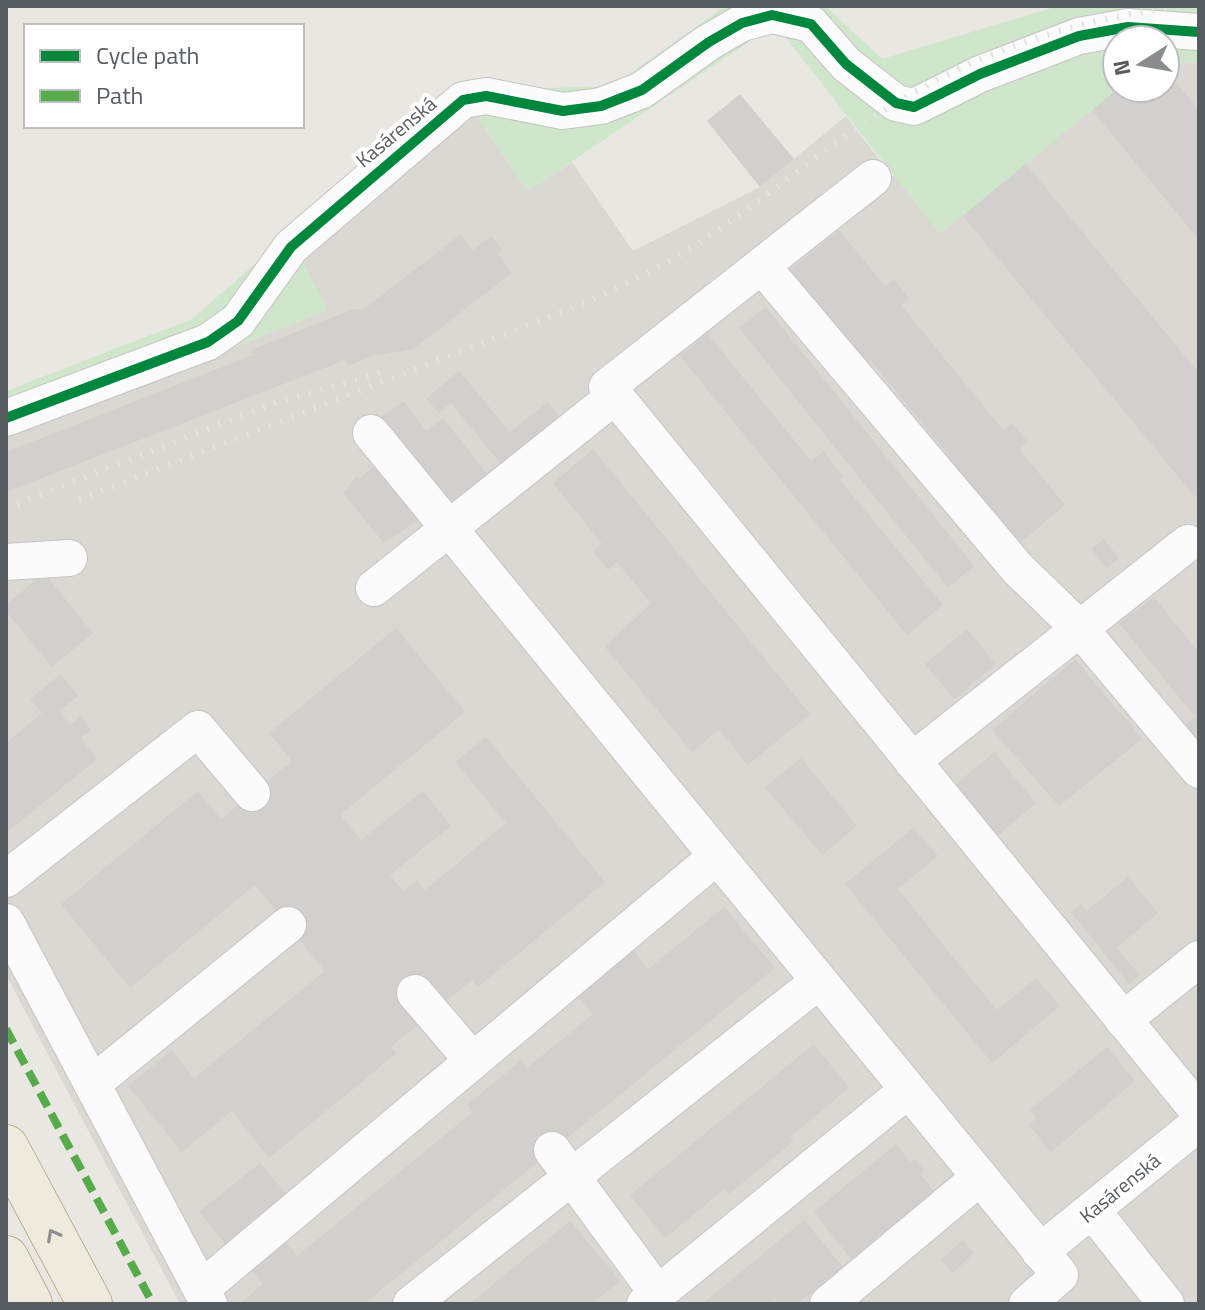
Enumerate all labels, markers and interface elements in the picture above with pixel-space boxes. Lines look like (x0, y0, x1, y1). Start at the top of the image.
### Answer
legend (24, 24, 304, 128)
north arrow (1101, 24, 1181, 104)
text: Cycle path (96, 37, 199, 73)
text: N (1103, 57, 1140, 79)
text: Path (96, 77, 143, 113)
street label: Kasárenská (349, 89, 443, 175)
street label: Kasárenská (1072, 1145, 1167, 1230)
one-way arrow (47, 1229, 63, 1244)

